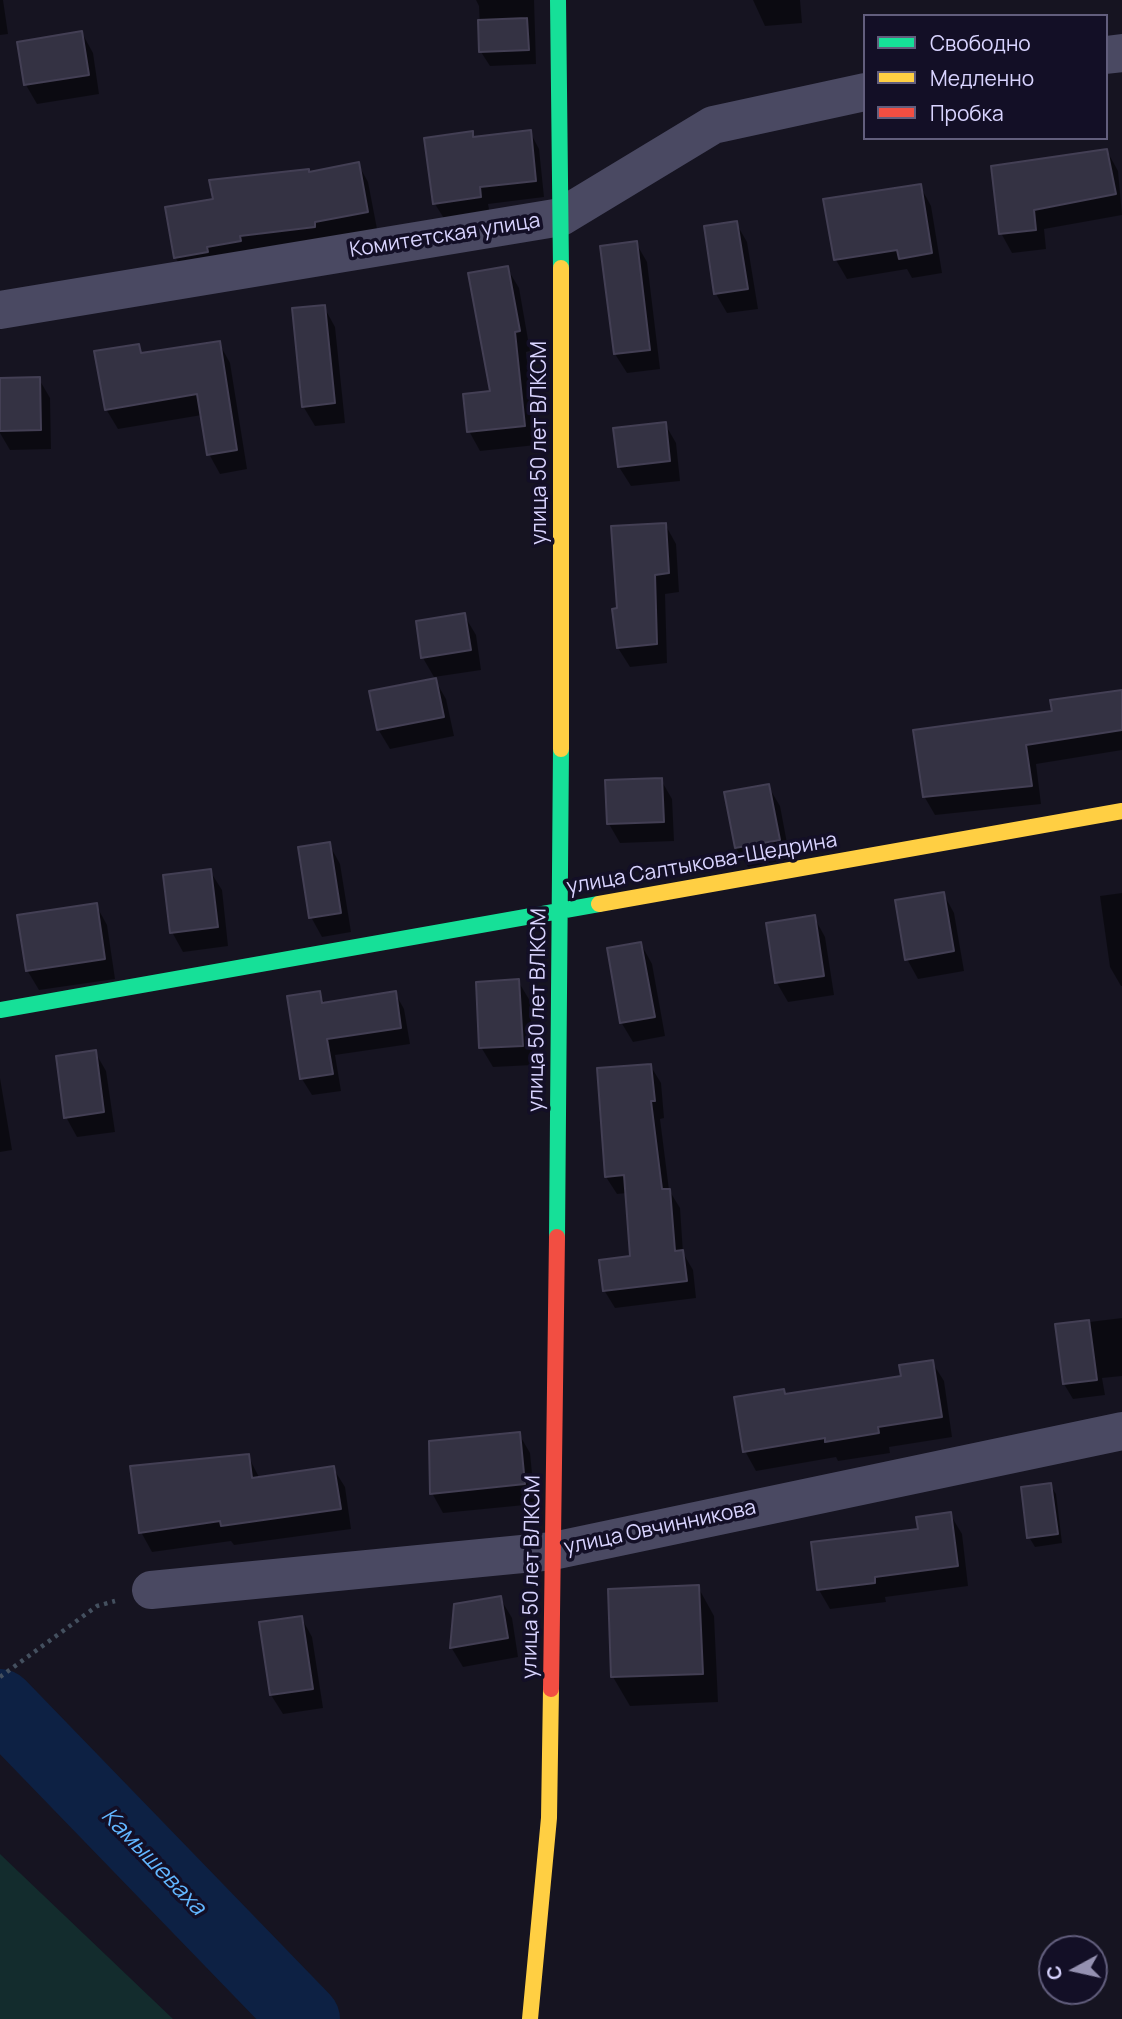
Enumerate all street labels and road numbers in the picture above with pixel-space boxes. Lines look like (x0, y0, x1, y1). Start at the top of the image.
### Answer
street label: Комитетская улица (348, 208, 542, 264)
street label: улица 50 лет ВЛКСМ (527, 341, 553, 545)
street label: улица Салтыкова-Щедрина (565, 828, 839, 900)
street label: улица 50 лет ВЛКСМ (524, 908, 552, 1112)
street label: улица 50 лет ВЛКСМ (518, 1475, 546, 1679)
street label: улица Овчинникова (562, 1495, 758, 1561)

